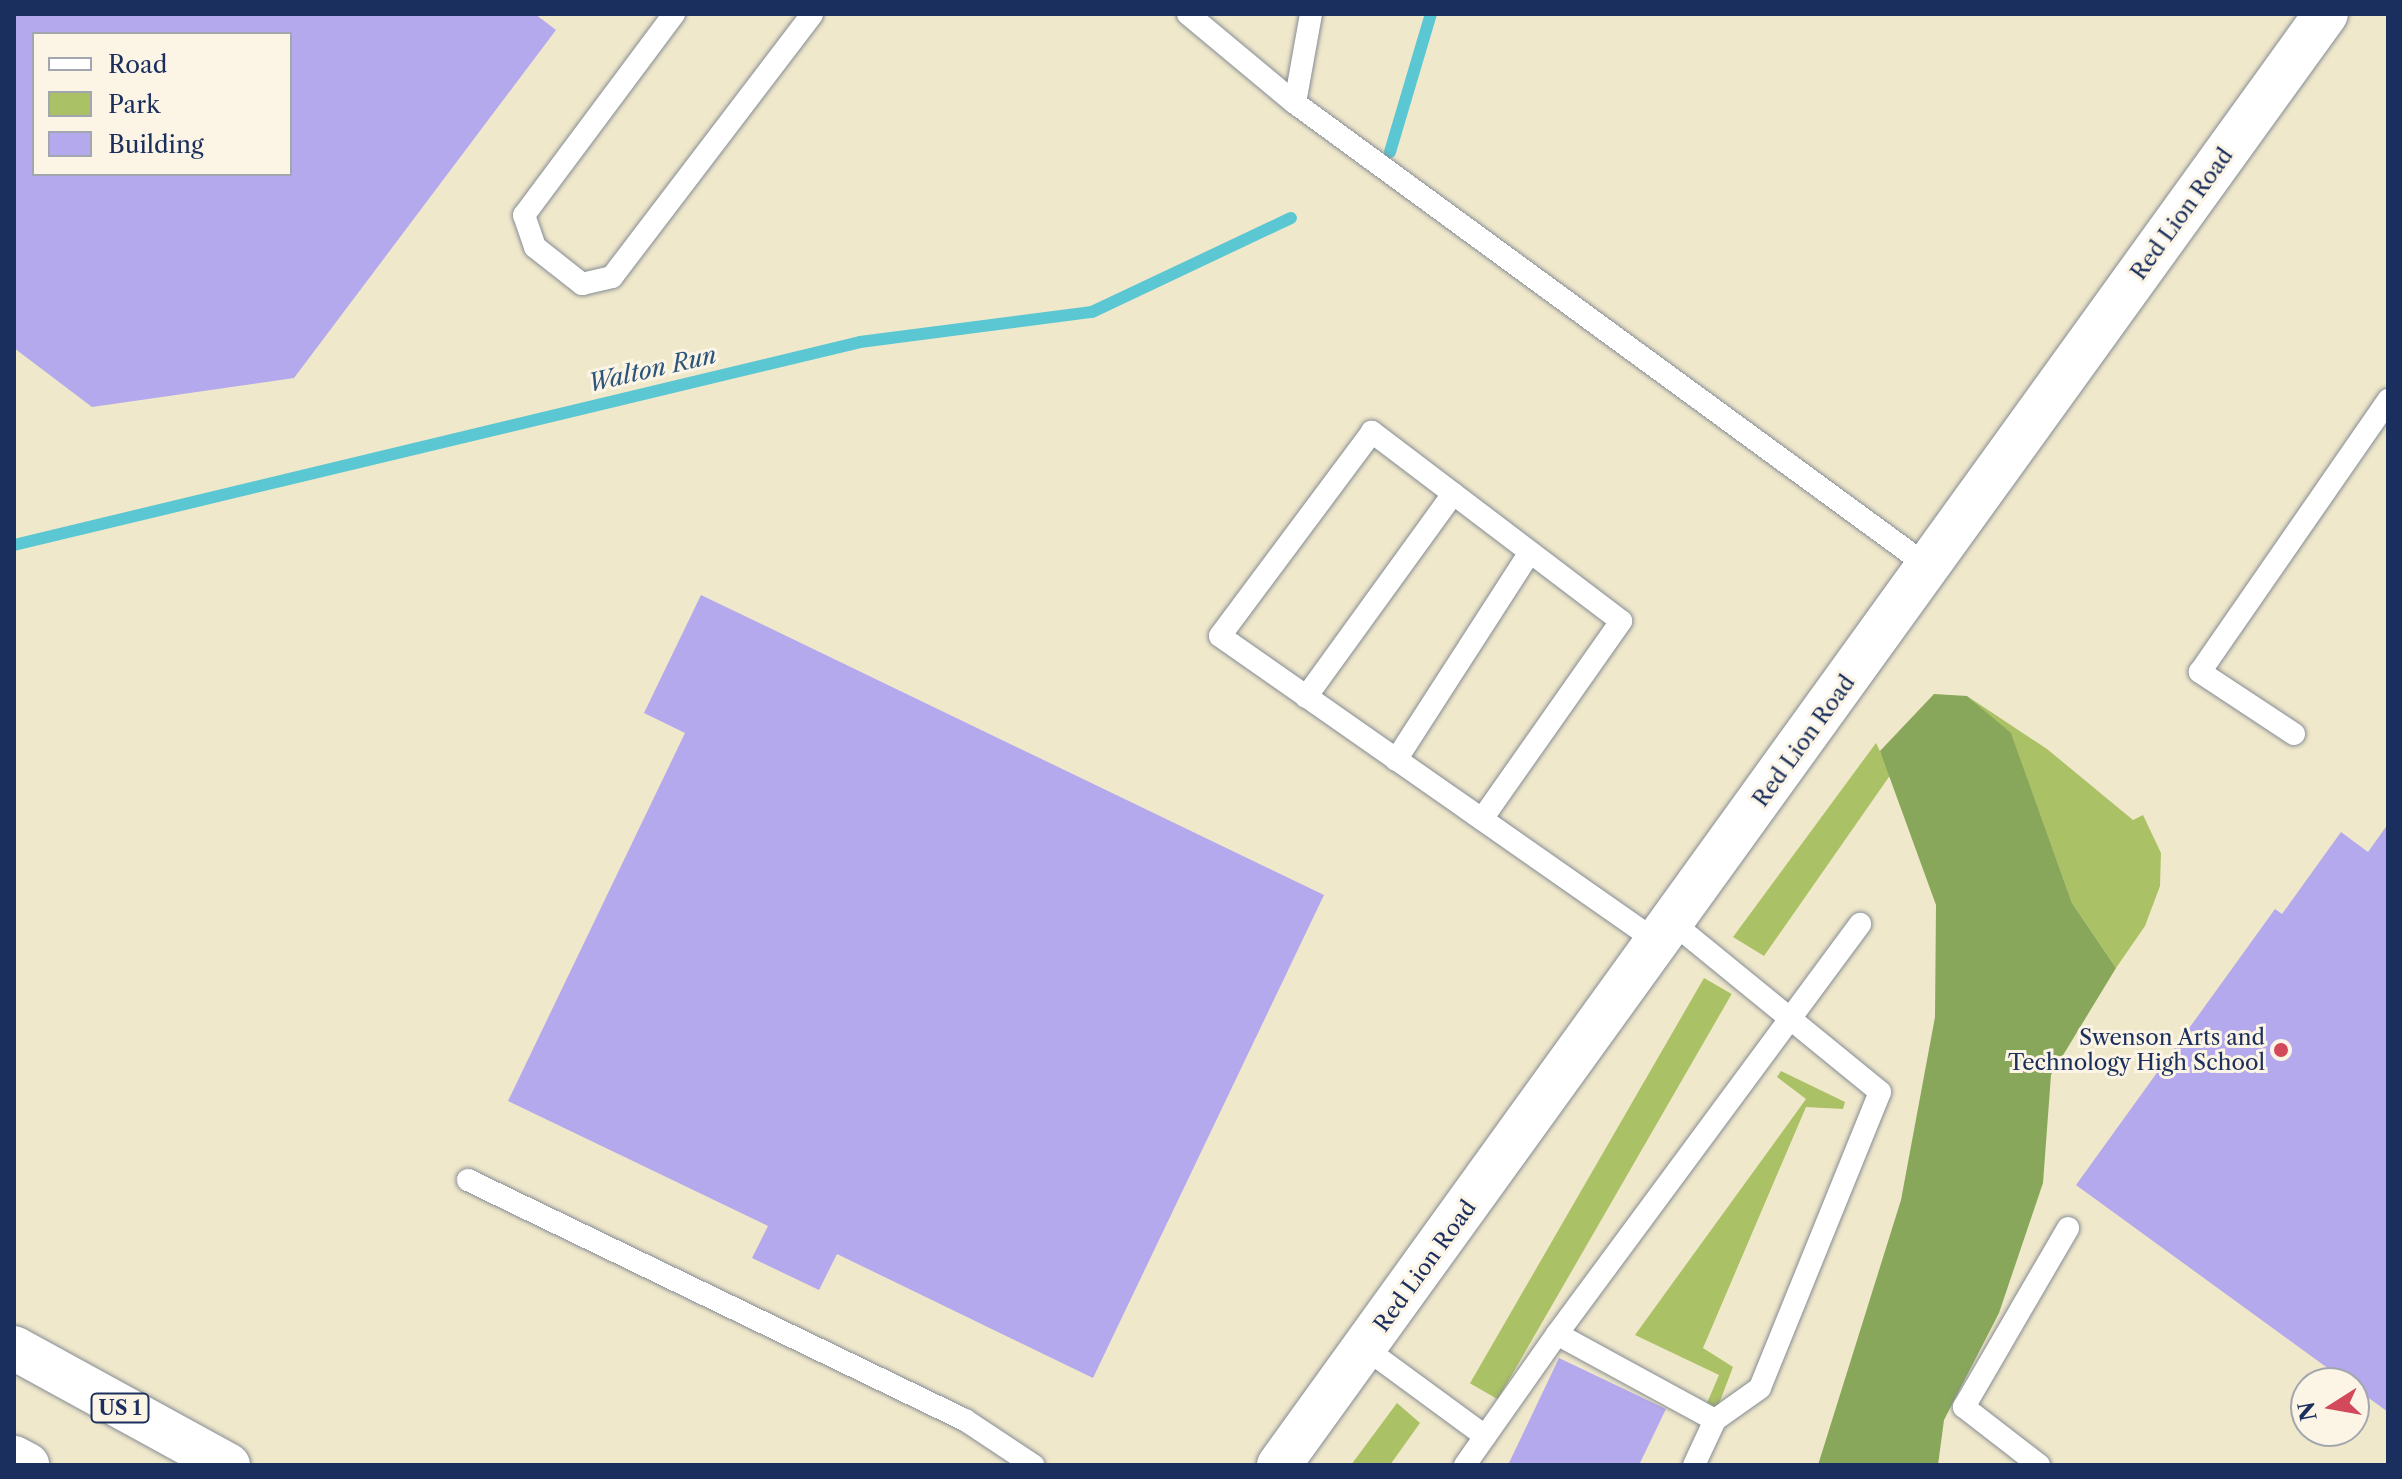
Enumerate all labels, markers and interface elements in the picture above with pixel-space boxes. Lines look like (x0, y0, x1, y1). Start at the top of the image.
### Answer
legend (32, 32, 292, 176)
text: Road (108, 50, 167, 79)
text: Park (108, 90, 160, 119)
text: Building (108, 130, 204, 159)
street label: Red Lion Road (2125, 143, 2239, 285)
water label: Walton Run (585, 340, 719, 398)
street label: Red Lion Road (1747, 670, 1861, 812)
place label: Swenson Arts and Technology High School (2007, 1024, 2265, 1076)
marker: Swenson Arts and Technology High School (2272, 1041, 2290, 1059)
street label: Red Lion Road (1368, 1195, 1482, 1337)
north arrow (2290, 1367, 2370, 1447)
road number: US 1 (90, 1392, 150, 1424)
text: N (2293, 1399, 2323, 1423)

